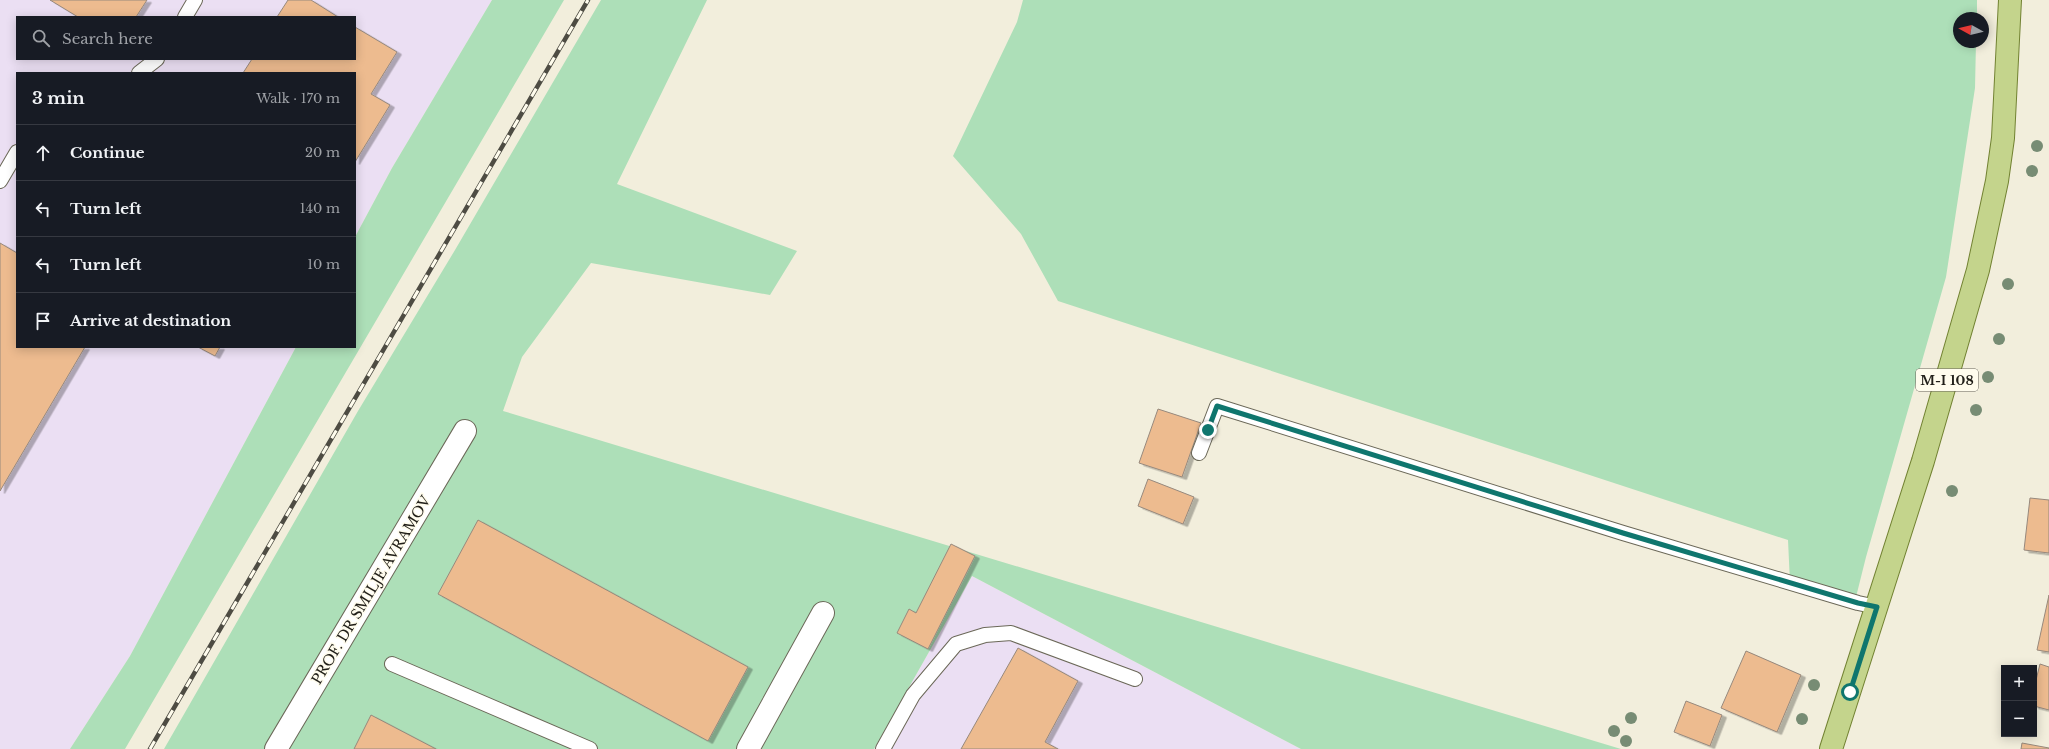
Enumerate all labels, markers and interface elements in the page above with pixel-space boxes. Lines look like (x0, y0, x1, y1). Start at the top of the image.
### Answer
north arrow (1953, 12, 1989, 48)
search box (16, 16, 356, 60)
icon: search (30, 27, 52, 49)
text: Search here (62, 29, 153, 48)
text: 3 min (32, 88, 85, 109)
text: Walk · 170 m (256, 90, 340, 107)
icon: ahead (32, 142, 54, 164)
text: Continue (70, 143, 145, 162)
text: 20 m (305, 144, 340, 161)
icon: left (32, 198, 54, 220)
text: Turn left (70, 199, 141, 218)
text: 140 m (300, 200, 340, 217)
icon: left (32, 254, 54, 276)
text: Turn left (70, 255, 141, 274)
text: 10 m (307, 256, 340, 273)
icon: arrive (32, 310, 54, 332)
text: Arrive at destination (70, 311, 231, 330)
road number: M-I 108 (1916, 369, 1978, 391)
route end (1199, 421, 1217, 439)
street label: PROF. DR SMILJE AVRAMOV (307, 491, 435, 688)
map controls (2001, 665, 2037, 737)
button: + (2001, 665, 2037, 701)
route start (1841, 683, 1859, 701)
button: − (2001, 701, 2037, 737)

